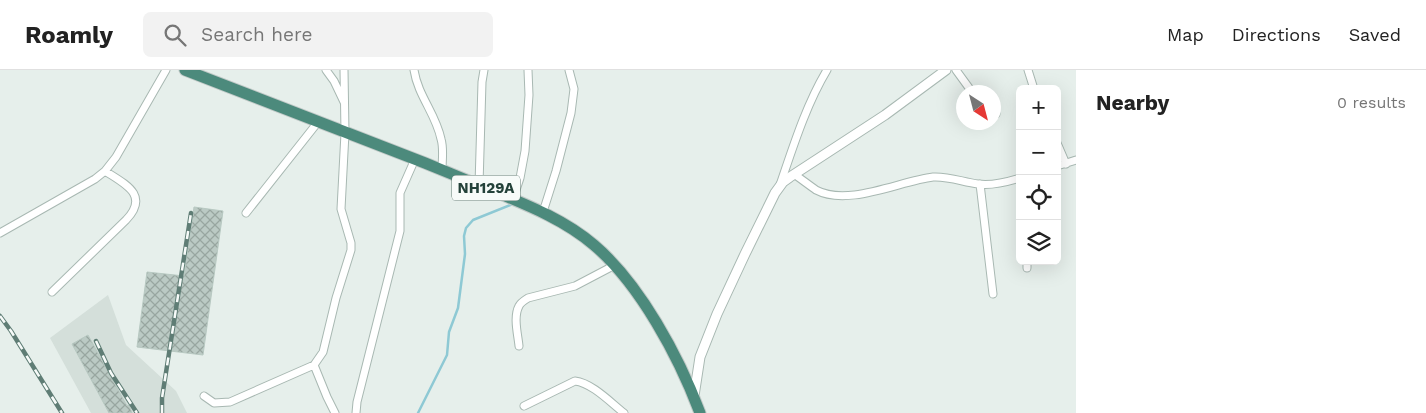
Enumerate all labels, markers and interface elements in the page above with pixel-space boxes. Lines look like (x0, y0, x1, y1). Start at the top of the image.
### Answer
search box (143, 12, 493, 57)
text: Roamly (25, 21, 113, 49)
icon: search (161, 21, 189, 49)
text: Search here (201, 23, 312, 46)
text: Map (1167, 24, 1204, 45)
text: Directions (1232, 24, 1321, 45)
text: Saved (1349, 24, 1401, 45)
north arrow (956, 85, 1001, 130)
map controls (1016, 85, 1061, 265)
button: + (1016, 85, 1061, 130)
text: Nearby (1096, 90, 1169, 115)
text: 0 results (1337, 93, 1406, 112)
button: − (1016, 130, 1061, 175)
button: locate (1016, 175, 1061, 220)
road number: NH129A (452, 176, 520, 200)
button: layers (1016, 220, 1061, 265)

